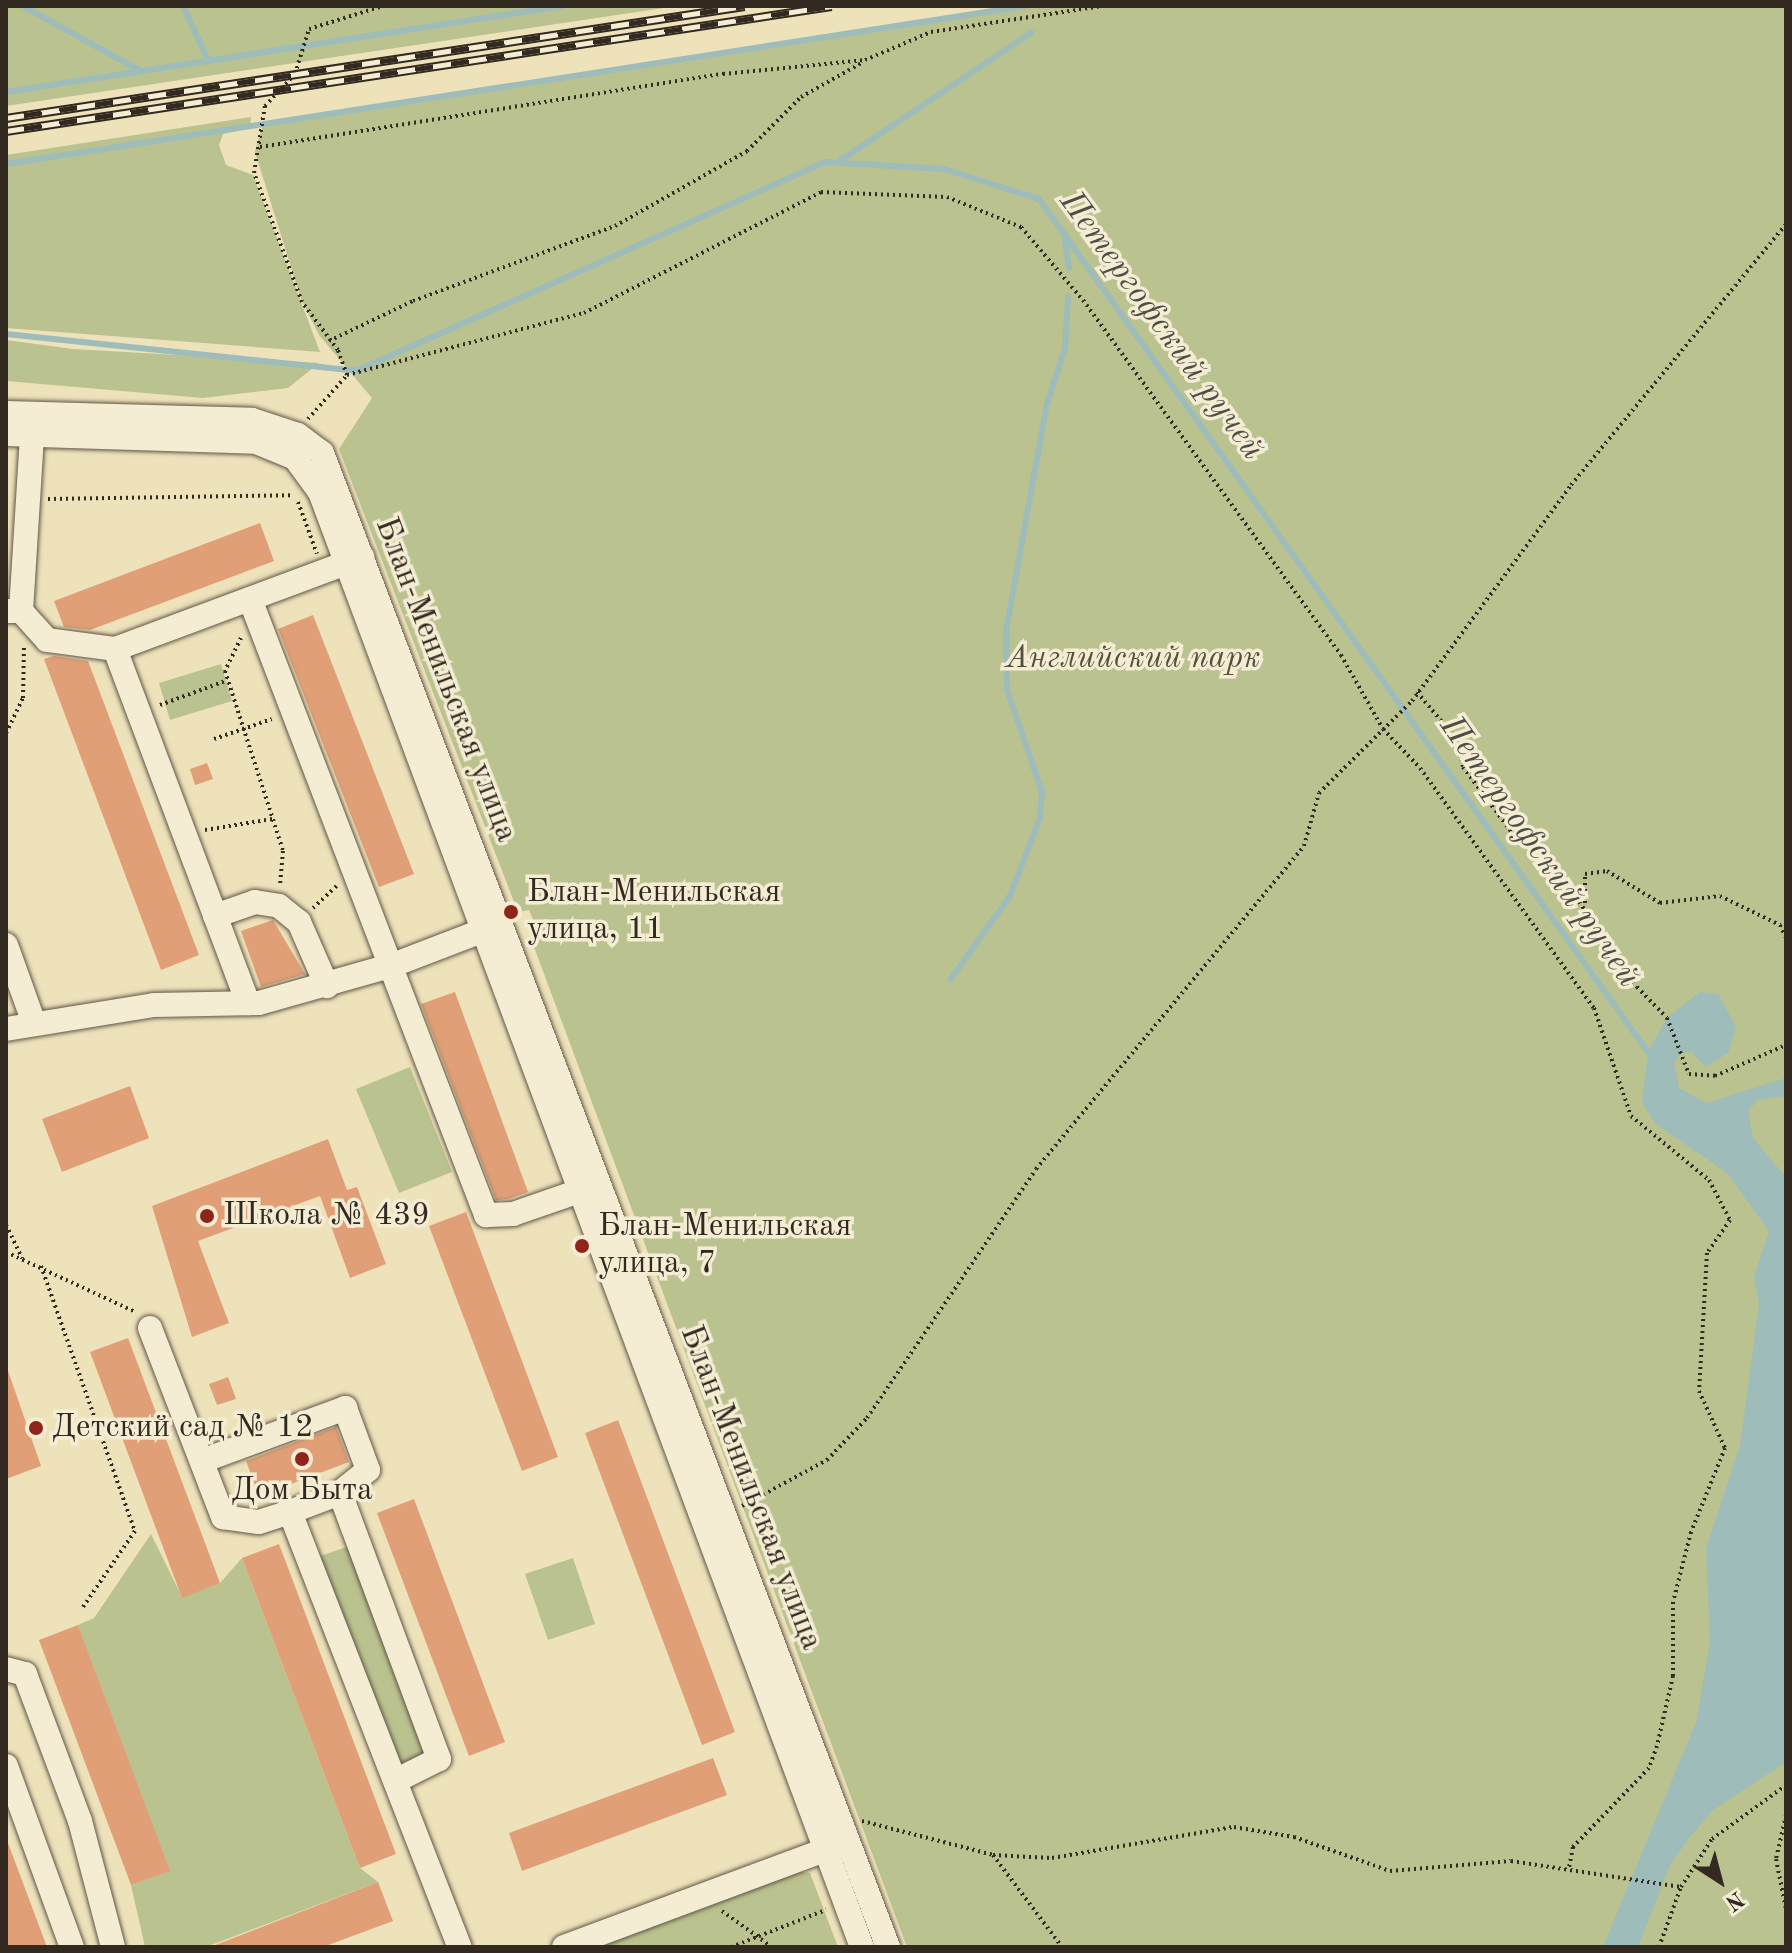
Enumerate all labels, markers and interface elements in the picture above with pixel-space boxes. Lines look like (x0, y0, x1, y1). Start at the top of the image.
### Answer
water label: Петергофский ручей (1050, 183, 1272, 469)
street label: Блан-Менильская улица (365, 512, 525, 848)
park label: Английский парк (1005, 640, 1261, 678)
water label: Петергофский ручей (1430, 708, 1648, 996)
place label: Блан-Менильская улица, 11 (527, 875, 781, 950)
marker: Блан-Менильская улица, 11 (502, 903, 520, 921)
place label: Школа № 439 (223, 1197, 430, 1235)
marker: Школа № 439 (198, 1207, 216, 1225)
place label: Блан-Менильская улица, 7 (598, 1209, 852, 1284)
marker: Блан-Менильская улица, 7 (573, 1237, 591, 1255)
street label: Блан-Менильская улица (670, 1320, 830, 1656)
place label: Детский сад № 12 (52, 1409, 314, 1447)
marker: Детский сад № 12 (27, 1419, 45, 1437)
marker: Дом Быта (293, 1450, 311, 1468)
place label: Дом Быта (231, 1472, 373, 1510)
north arrow (1680, 1841, 1760, 1921)
text: N (1721, 1887, 1747, 1914)

